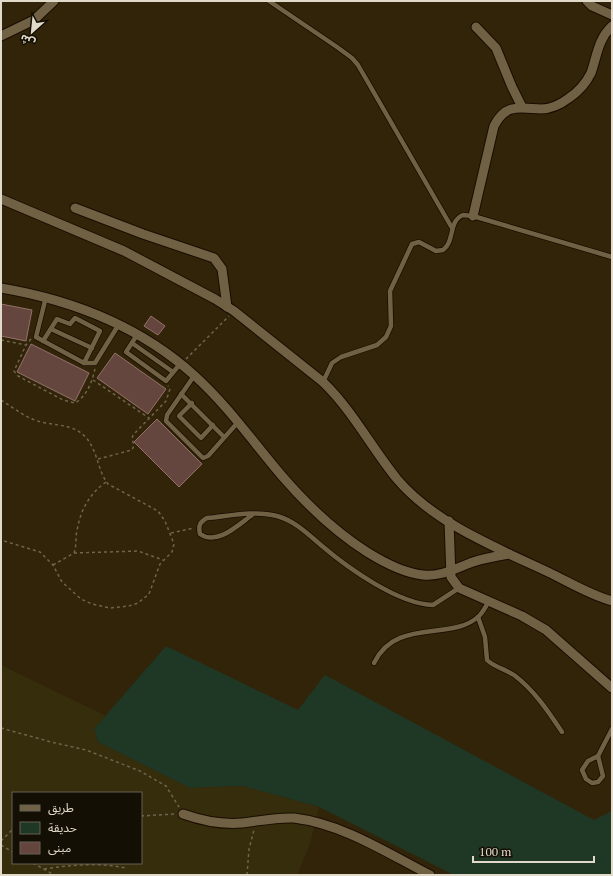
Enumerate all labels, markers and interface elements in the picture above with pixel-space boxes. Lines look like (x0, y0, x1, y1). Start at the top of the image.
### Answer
north arrow (12, 12, 52, 52)
text: ش (18, 31, 37, 51)
legend (12, 792, 142, 864)
text: طريق (48, 800, 74, 816)
text: حديقة (48, 820, 77, 835)
scale bar (473, 838, 594, 864)
text: مبنى (48, 840, 71, 855)
text: 100 m (479, 844, 512, 859)

